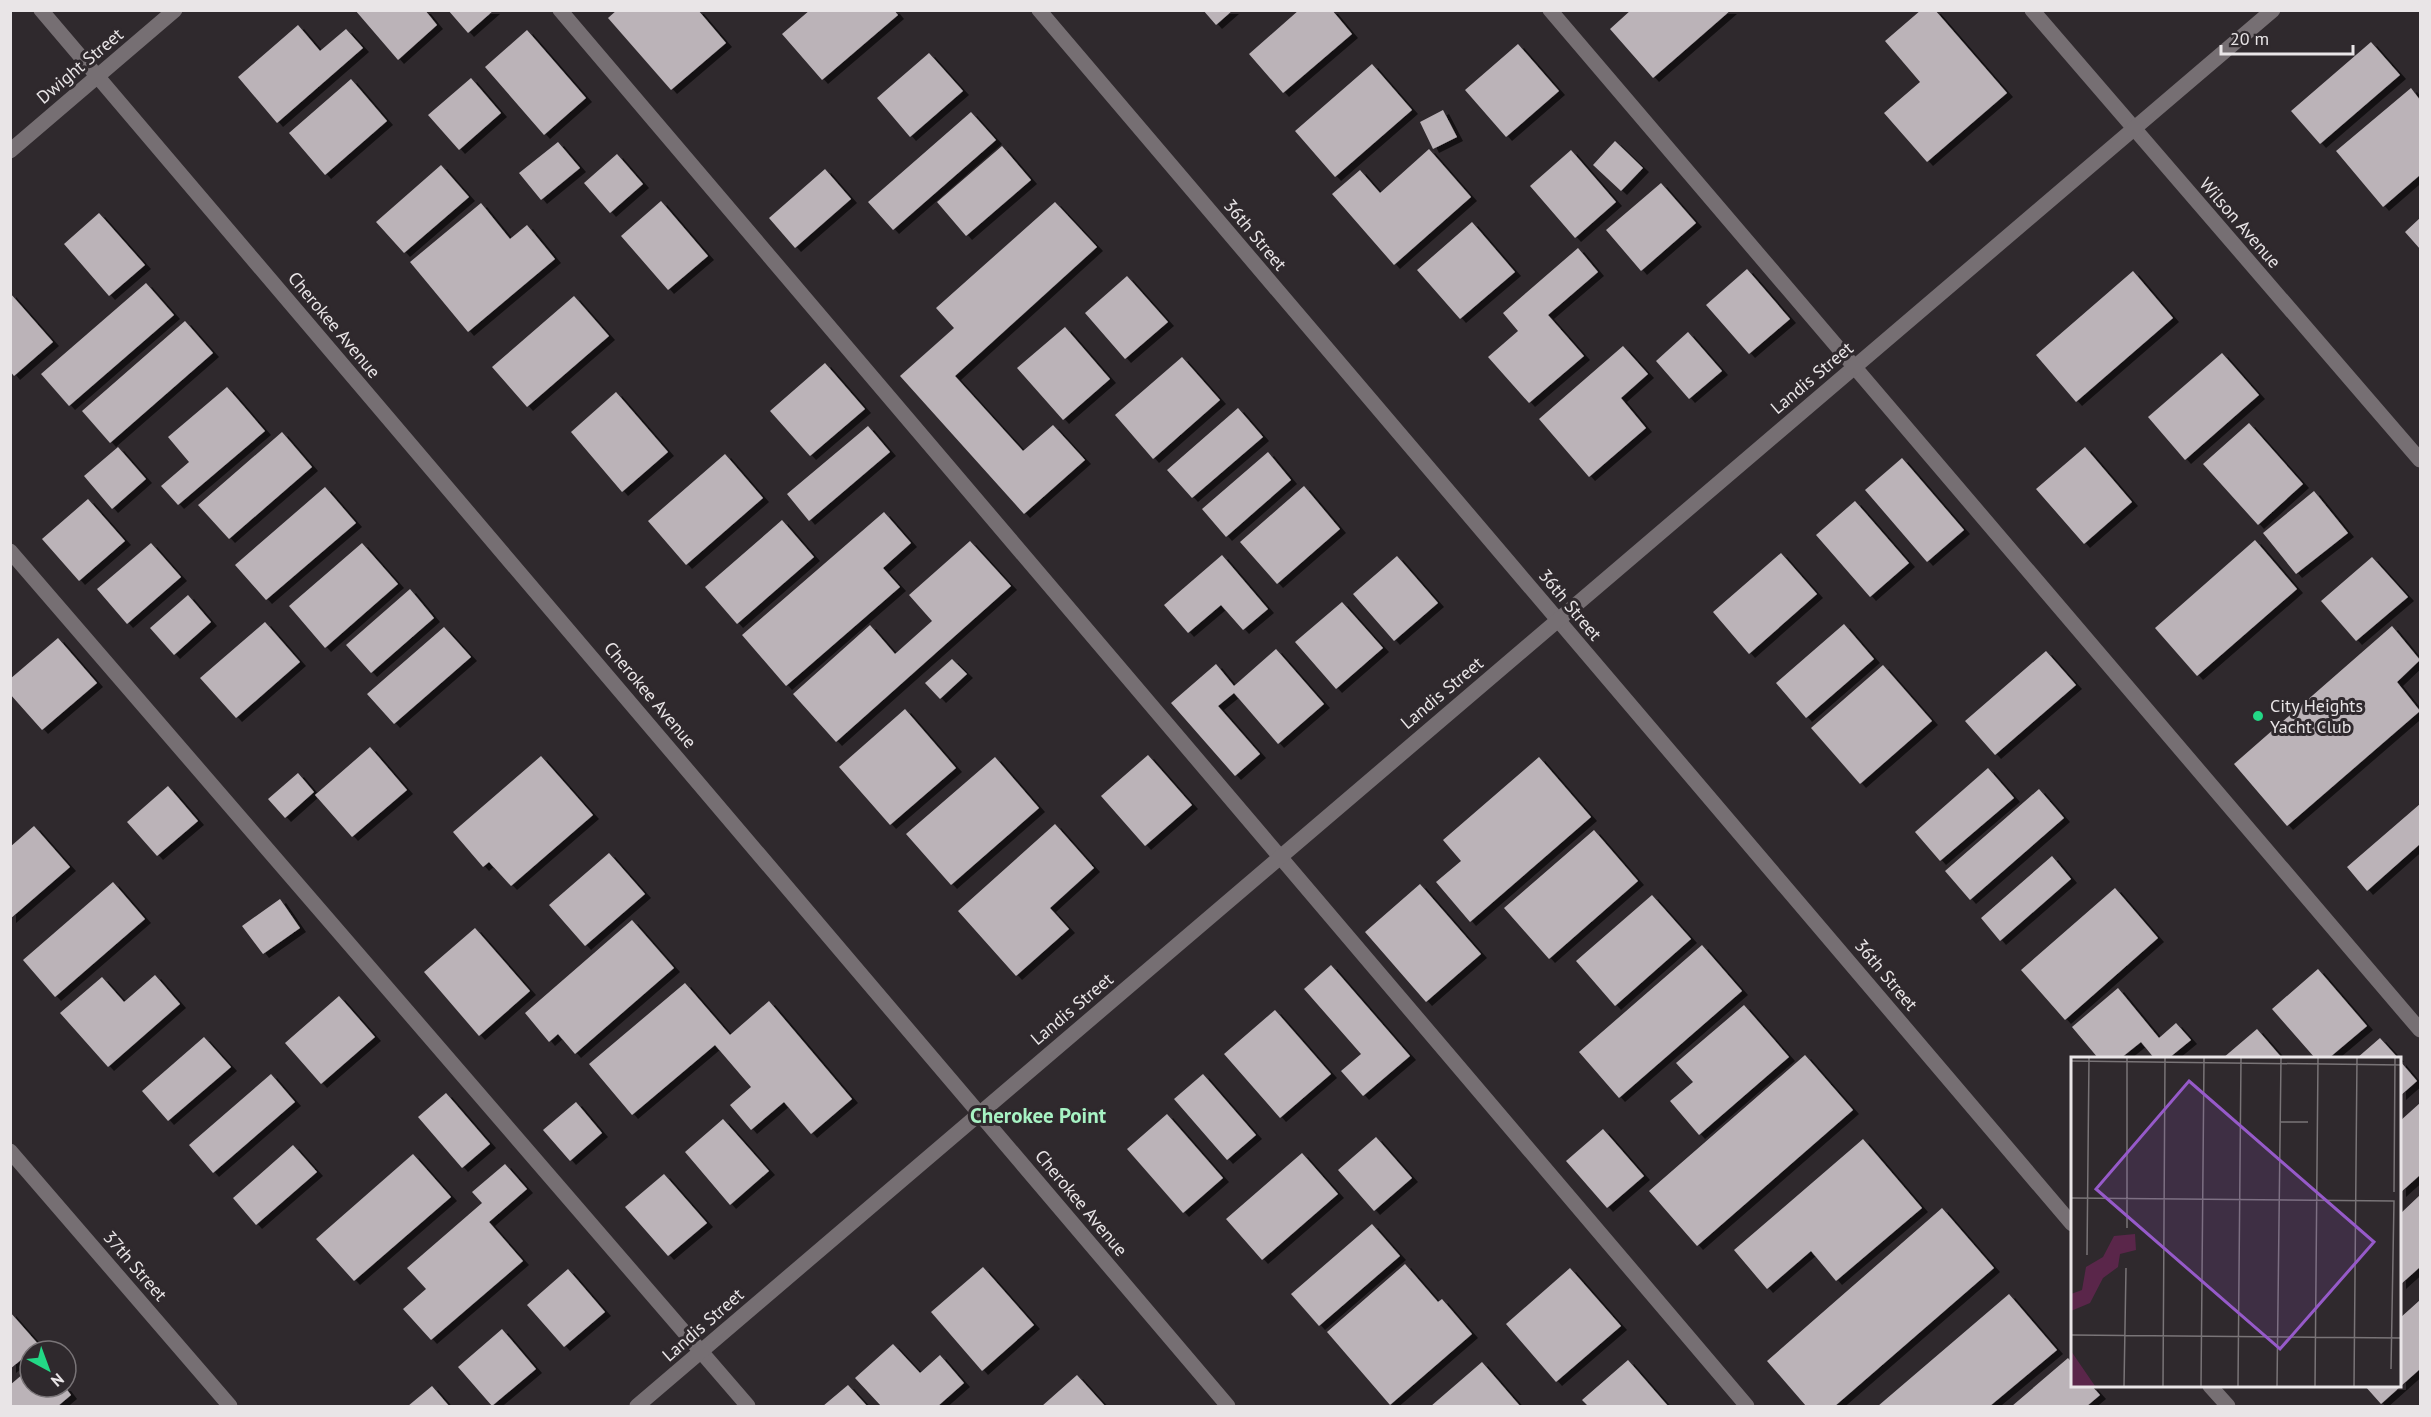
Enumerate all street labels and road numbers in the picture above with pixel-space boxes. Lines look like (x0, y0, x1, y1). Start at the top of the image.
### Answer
street label: Dwight Street (32, 23, 128, 109)
street label: Wilson Avenue (2195, 173, 2286, 273)
street label: 36th Street (1219, 194, 1292, 275)
street label: Cherokee Avenue (283, 267, 386, 383)
street label: Landis Street (1766, 336, 1858, 419)
street label: 36th Street (1534, 564, 1607, 645)
street label: Cherokee Avenue (599, 637, 702, 753)
street label: Landis Street (1396, 651, 1488, 734)
street label: 36th Street (1850, 934, 1923, 1015)
street label: Landis Street (1026, 967, 1118, 1050)
street label: Cherokee Avenue (1030, 1145, 1133, 1261)
street label: 37th Street (99, 1226, 172, 1306)
street label: Landis Street (657, 1283, 748, 1366)

